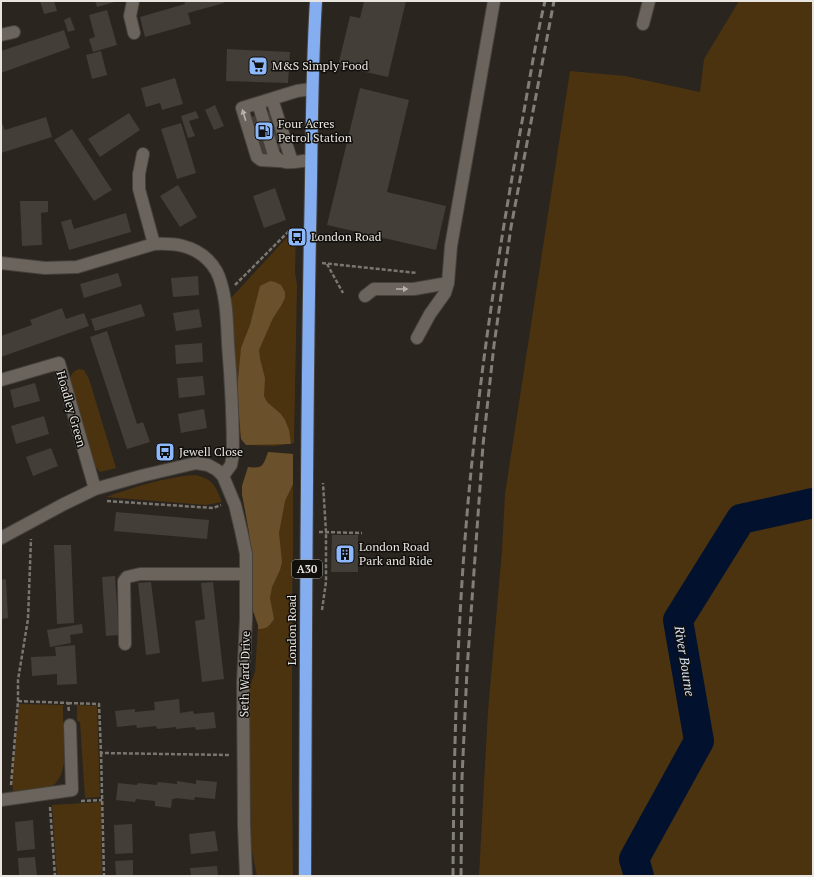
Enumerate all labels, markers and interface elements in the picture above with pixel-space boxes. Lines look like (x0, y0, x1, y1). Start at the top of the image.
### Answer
supermarket icon: M&S Simply Food (247, 55, 269, 77)
place label: M&S Simply Food (272, 58, 369, 73)
one-way arrow (241, 109, 247, 121)
place label: Four Acres Petrol Station (278, 116, 352, 145)
fuel station icon: Four Acres Petrol Station (253, 120, 275, 142)
bus stop icon: London Road (286, 226, 308, 248)
place label: London Road (311, 229, 382, 244)
one-way arrow (396, 286, 409, 292)
street label: Hoadley Green (53, 369, 90, 449)
bus stop icon: Jewell Close (154, 441, 176, 463)
place label: Jewell Close (179, 444, 243, 459)
place label: London Road Park and Ride (359, 539, 433, 568)
building icon: London Road Park and Ride (334, 543, 356, 565)
road number: A30 (292, 560, 322, 578)
street label: London Road (284, 594, 299, 665)
water label: River Bourne (670, 623, 699, 698)
street label: Seth Ward Drive (236, 631, 253, 717)

